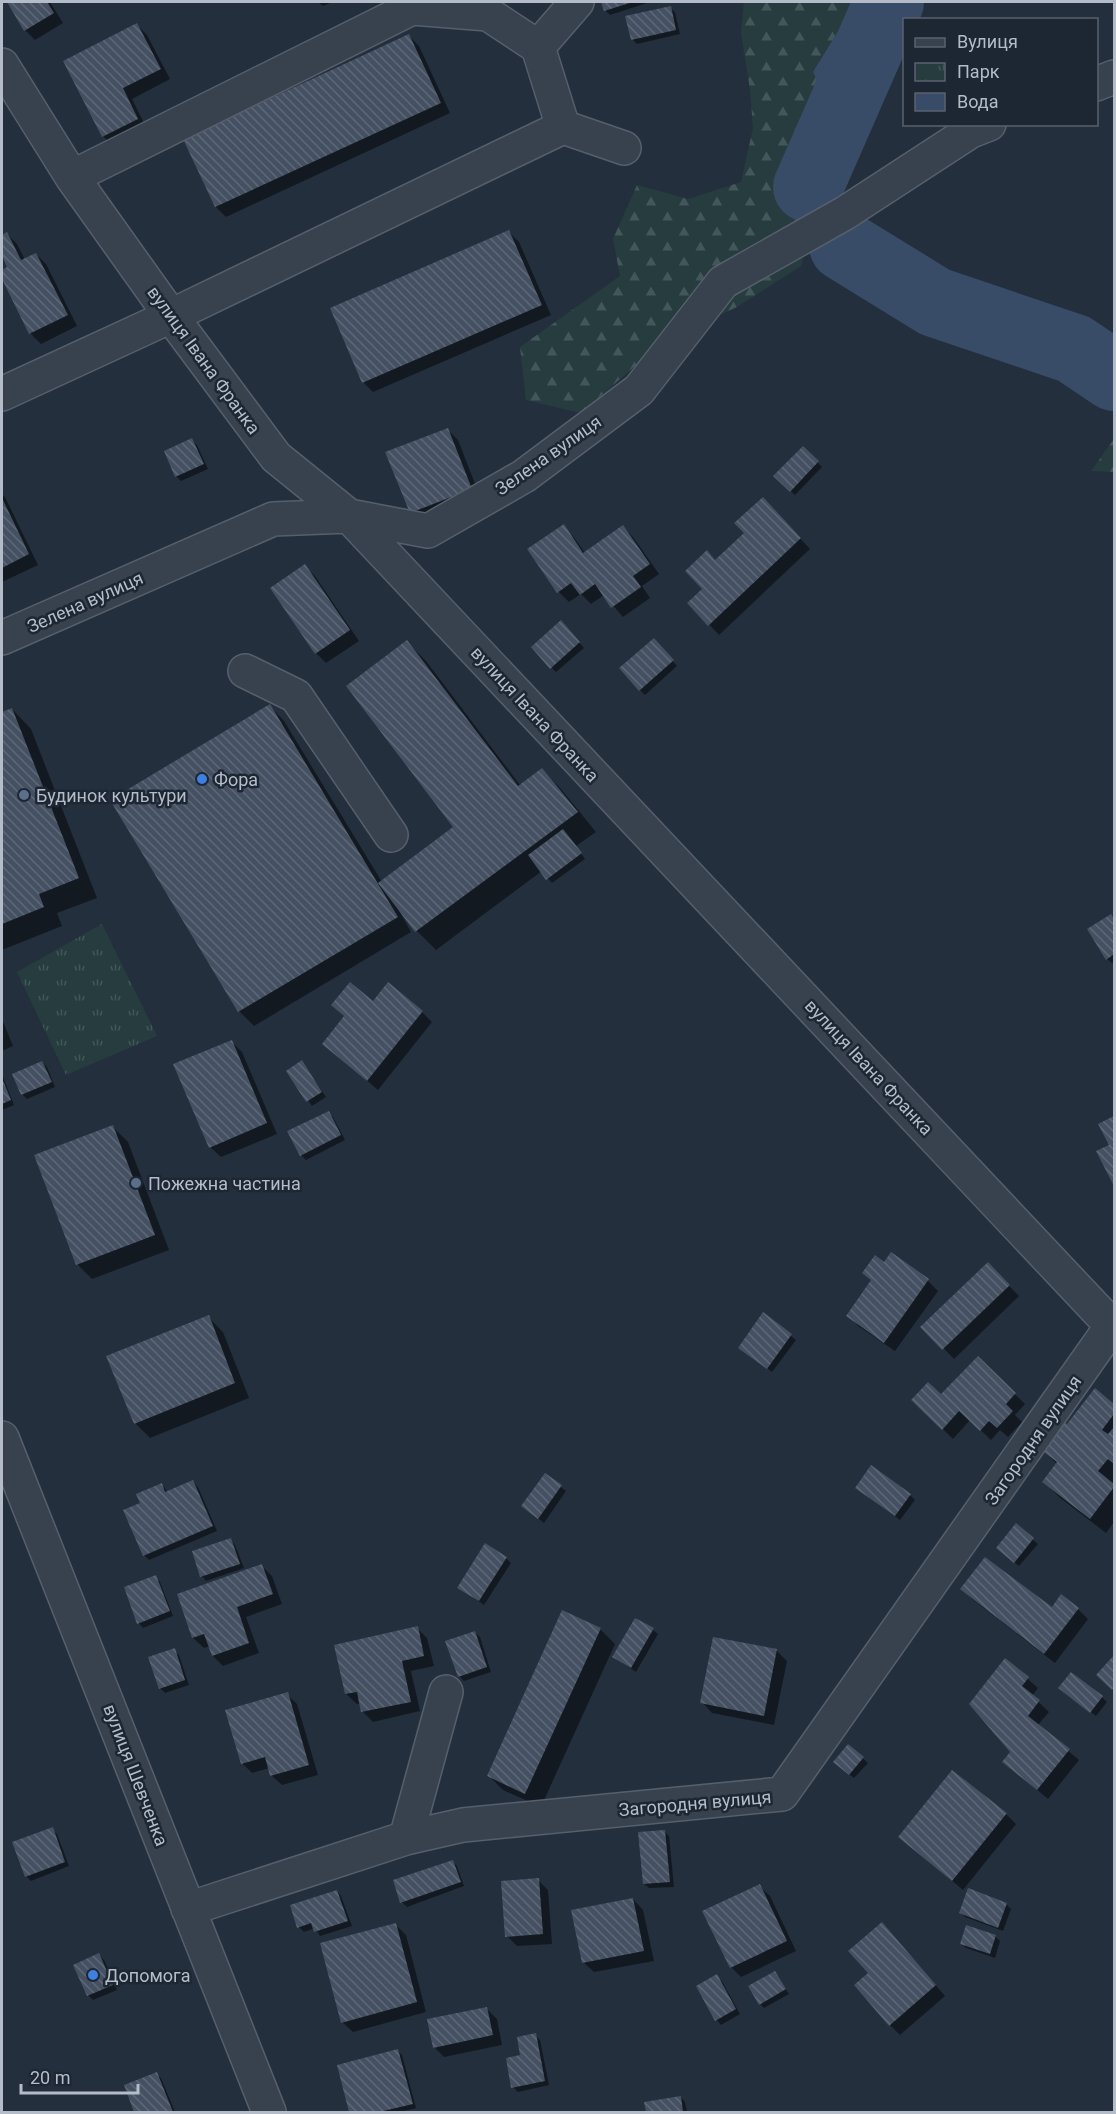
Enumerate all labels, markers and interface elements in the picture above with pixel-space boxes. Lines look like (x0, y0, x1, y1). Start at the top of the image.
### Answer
legend (903, 18, 1098, 126)
text: Вулиця (957, 31, 1018, 52)
text: Парк (957, 61, 1000, 82)
text: Вода (957, 91, 999, 112)
street label: вулиця Івана Франка (143, 282, 265, 438)
street label: Зелена вулиця (491, 411, 605, 499)
street label: Зелена вулиця (24, 567, 146, 637)
street label: вулиця Івана Франка (467, 642, 603, 786)
place label: Фора (214, 769, 258, 790)
marker: Фора (195, 772, 209, 786)
place label: Будинок культури (36, 785, 187, 806)
marker: Будинок культури (17, 788, 31, 802)
street label: вулиця Івана Франка (801, 995, 937, 1139)
place label: Пожежна частина (148, 1173, 301, 1194)
marker: Пожежна частина (129, 1176, 143, 1190)
street label: Загородня вулиця (980, 1371, 1086, 1509)
street label: вулиця Шевченка (99, 1701, 173, 1849)
street label: Загородня вулиця (618, 1786, 772, 1820)
place label: Допомога (105, 1965, 190, 1986)
marker: Допомога (86, 1968, 100, 1982)
scale bar (21, 2057, 138, 2095)
text: 20 m (30, 2067, 70, 2088)

